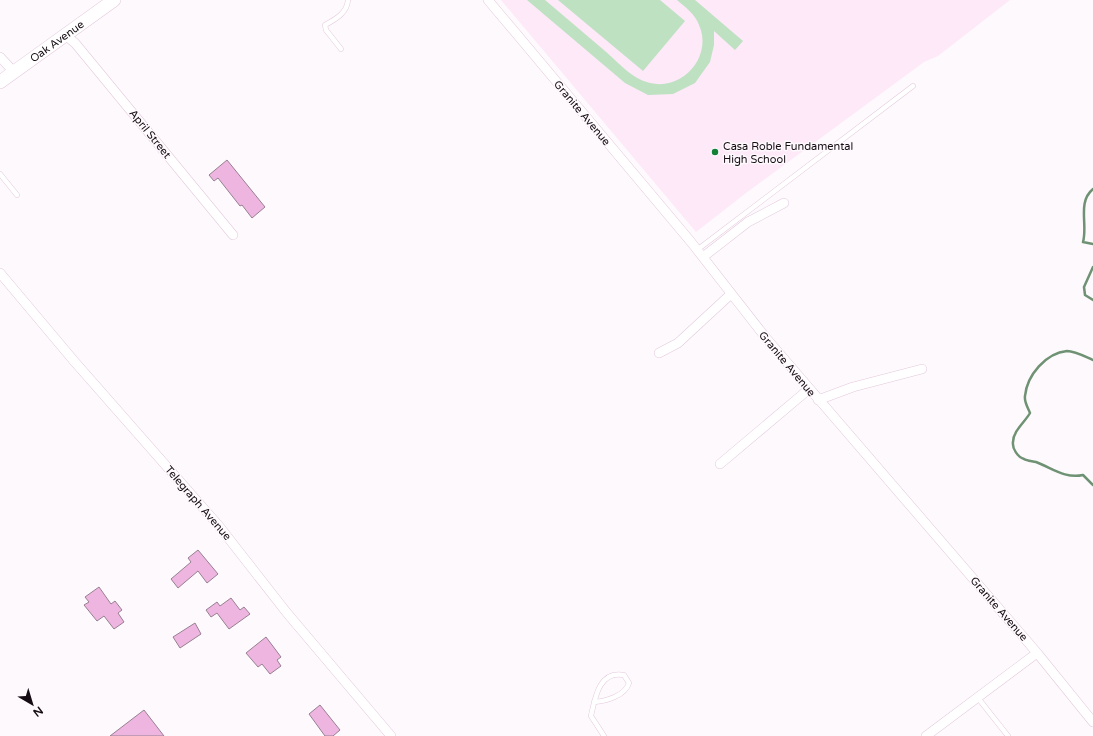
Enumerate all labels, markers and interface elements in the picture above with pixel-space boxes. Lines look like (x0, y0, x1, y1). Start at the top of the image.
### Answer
street label: Oak Avenue (27, 17, 86, 65)
street label: Granite Avenue (551, 78, 613, 148)
street label: April Street (126, 107, 174, 161)
place label: Casa Roble Fundamental High School (723, 140, 853, 166)
marker: Casa Roble Fundamental High School (710, 147, 720, 157)
street label: Granite Avenue (756, 329, 818, 399)
street label: Telegraph Avenue (162, 463, 234, 543)
street label: Granite Avenue (968, 574, 1030, 644)
north arrow (12, 684, 52, 724)
text: N (30, 704, 45, 719)

